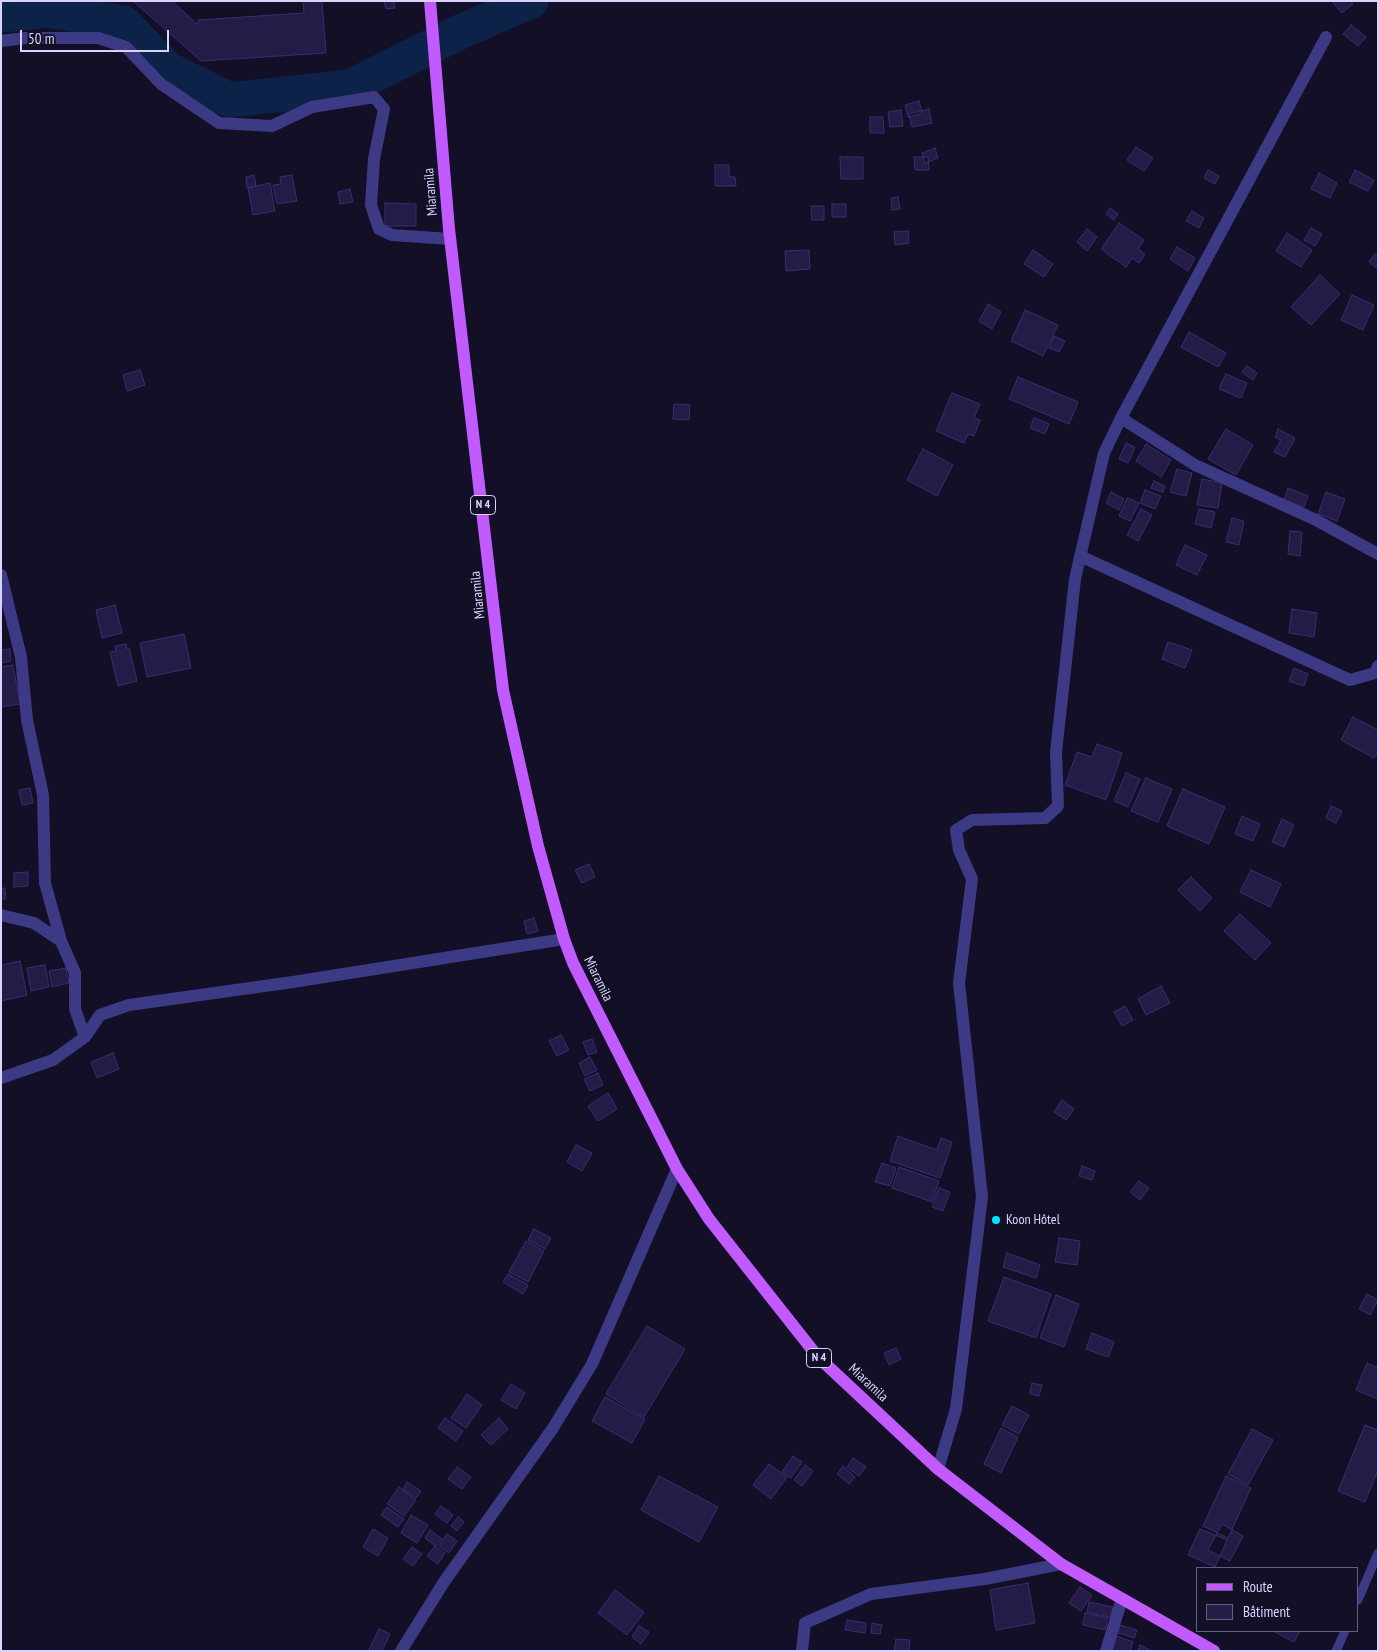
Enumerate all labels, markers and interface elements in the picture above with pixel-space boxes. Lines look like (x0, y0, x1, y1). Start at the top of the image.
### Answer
scale bar (22, 20, 171, 52)
text: 50 m (28, 29, 54, 48)
street label: Miaramila (421, 167, 441, 217)
road number: N 4 (470, 496, 496, 514)
street label: Miaramila (467, 570, 489, 620)
street label: Miaramila (580, 954, 616, 1004)
place label: Koon Hôtel (1006, 1212, 1060, 1228)
marker: Koon Hôtel (990, 1214, 1002, 1226)
road number: N 4 (806, 1349, 832, 1368)
street label: Miaramila (845, 1360, 891, 1406)
legend (1196, 1567, 1359, 1632)
text: Route (1243, 1577, 1273, 1596)
text: Bâtiment (1243, 1602, 1290, 1621)

